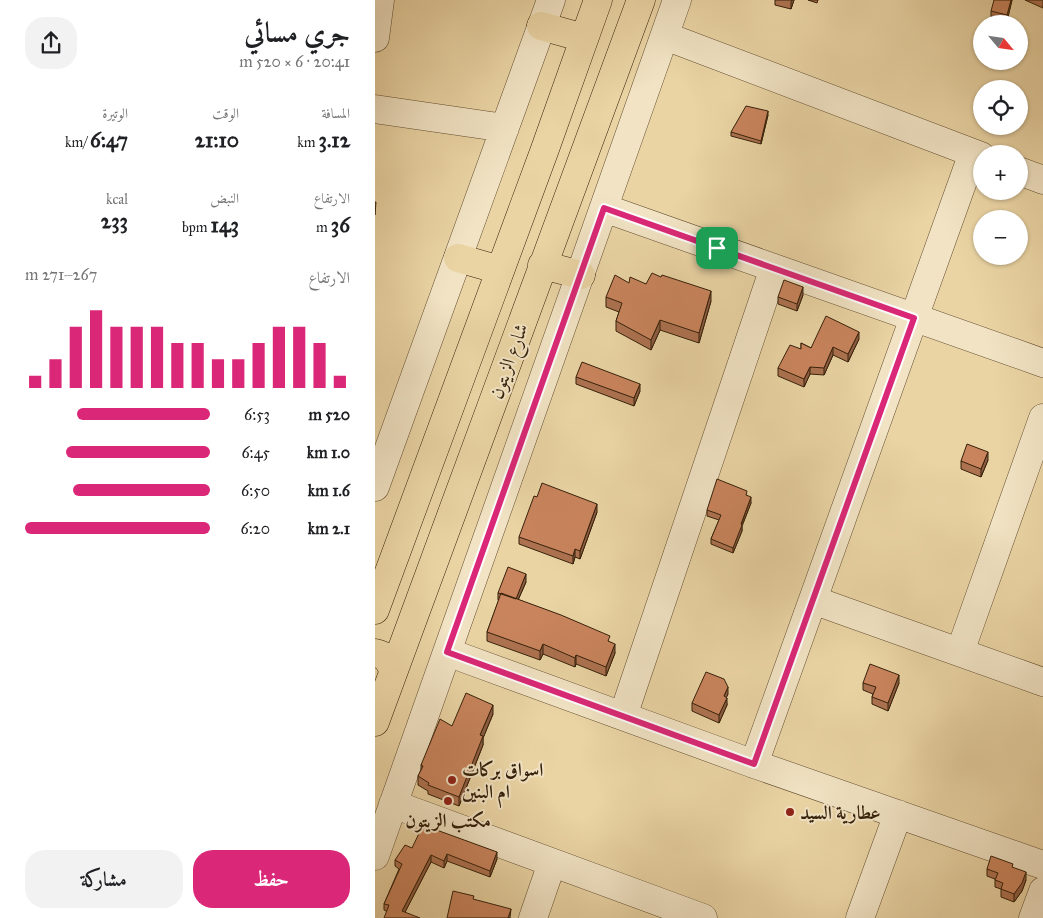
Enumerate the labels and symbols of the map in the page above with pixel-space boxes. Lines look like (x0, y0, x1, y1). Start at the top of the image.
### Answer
north arrow (973, 15, 1027, 70)
pin (696, 227, 738, 269)
street label: شارع الزيتون (484, 320, 536, 403)
place label: اسواق بركات ام البنين (462, 758, 543, 809)
marker: اسواق بركات ام البنين (446, 774, 458, 786)
marker: مكتب الزيتون (442, 795, 454, 807)
place label: عطارية السيد (800, 801, 881, 824)
marker: عطارية السيد (784, 806, 796, 818)
place label: مكتب الزيتون (405, 809, 491, 833)

